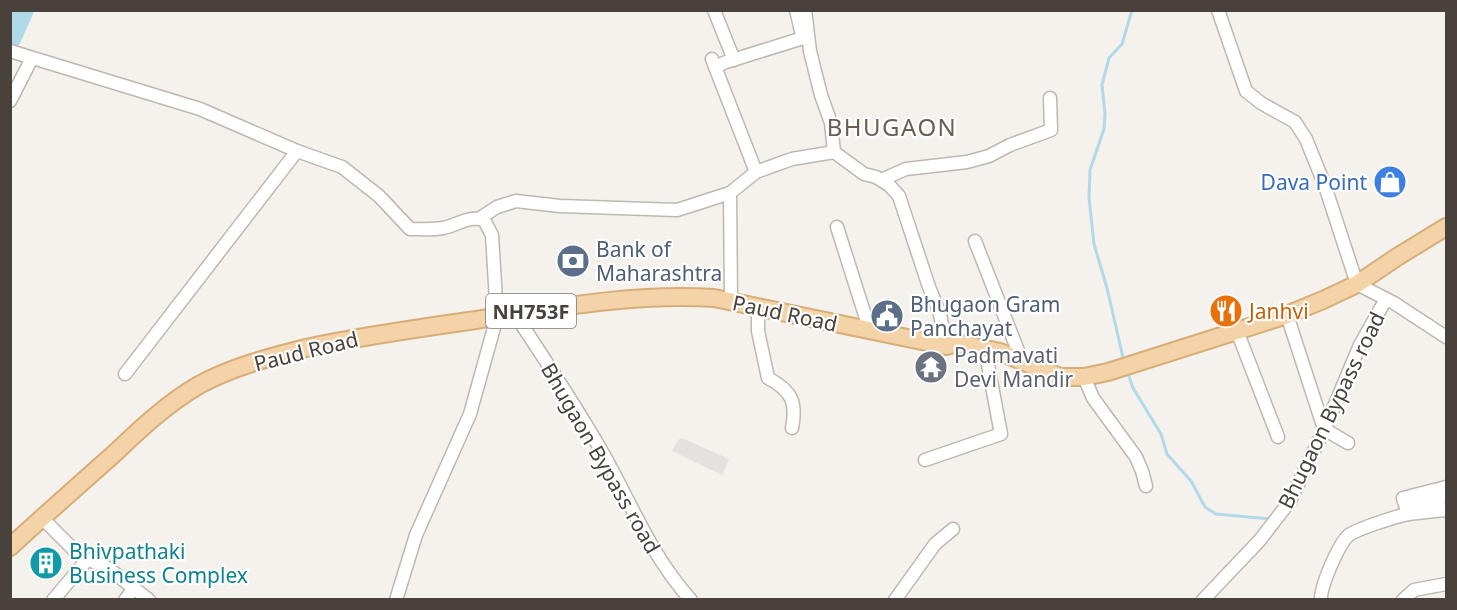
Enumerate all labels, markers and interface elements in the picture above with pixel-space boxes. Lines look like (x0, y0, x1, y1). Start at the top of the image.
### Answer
district label: BHUGAON (827, 110, 957, 143)
shop icon: Dava Point (1372, 164, 1408, 200)
place label: Dava Point (1261, 168, 1367, 196)
place label: Bank of Maharashtra (596, 235, 722, 287)
bank icon: Bank of Maharashtra (555, 243, 591, 279)
street label: Paud Road (730, 288, 840, 338)
place label: Bhugaon Gram Panchayat (910, 290, 1060, 342)
restaurant icon: Janhvi (1208, 293, 1244, 329)
road number: NH753F (486, 294, 576, 328)
place label: Janhvi (1247, 297, 1309, 325)
public building icon: Bhugaon Gram Panchayat (869, 298, 905, 334)
street label: Bhugaon Bypass road (1271, 307, 1391, 513)
street label: Paud Road (251, 325, 361, 377)
place label: Padmavati Devi Mandir (954, 341, 1073, 393)
temple icon: Padmavati Devi Mandir (913, 349, 949, 385)
street label: Bhugaon Bypass road (535, 358, 667, 558)
place label: Bhivpathaki Business Complex (69, 537, 248, 589)
building icon: Bhivpathaki Business Complex (28, 545, 64, 581)

